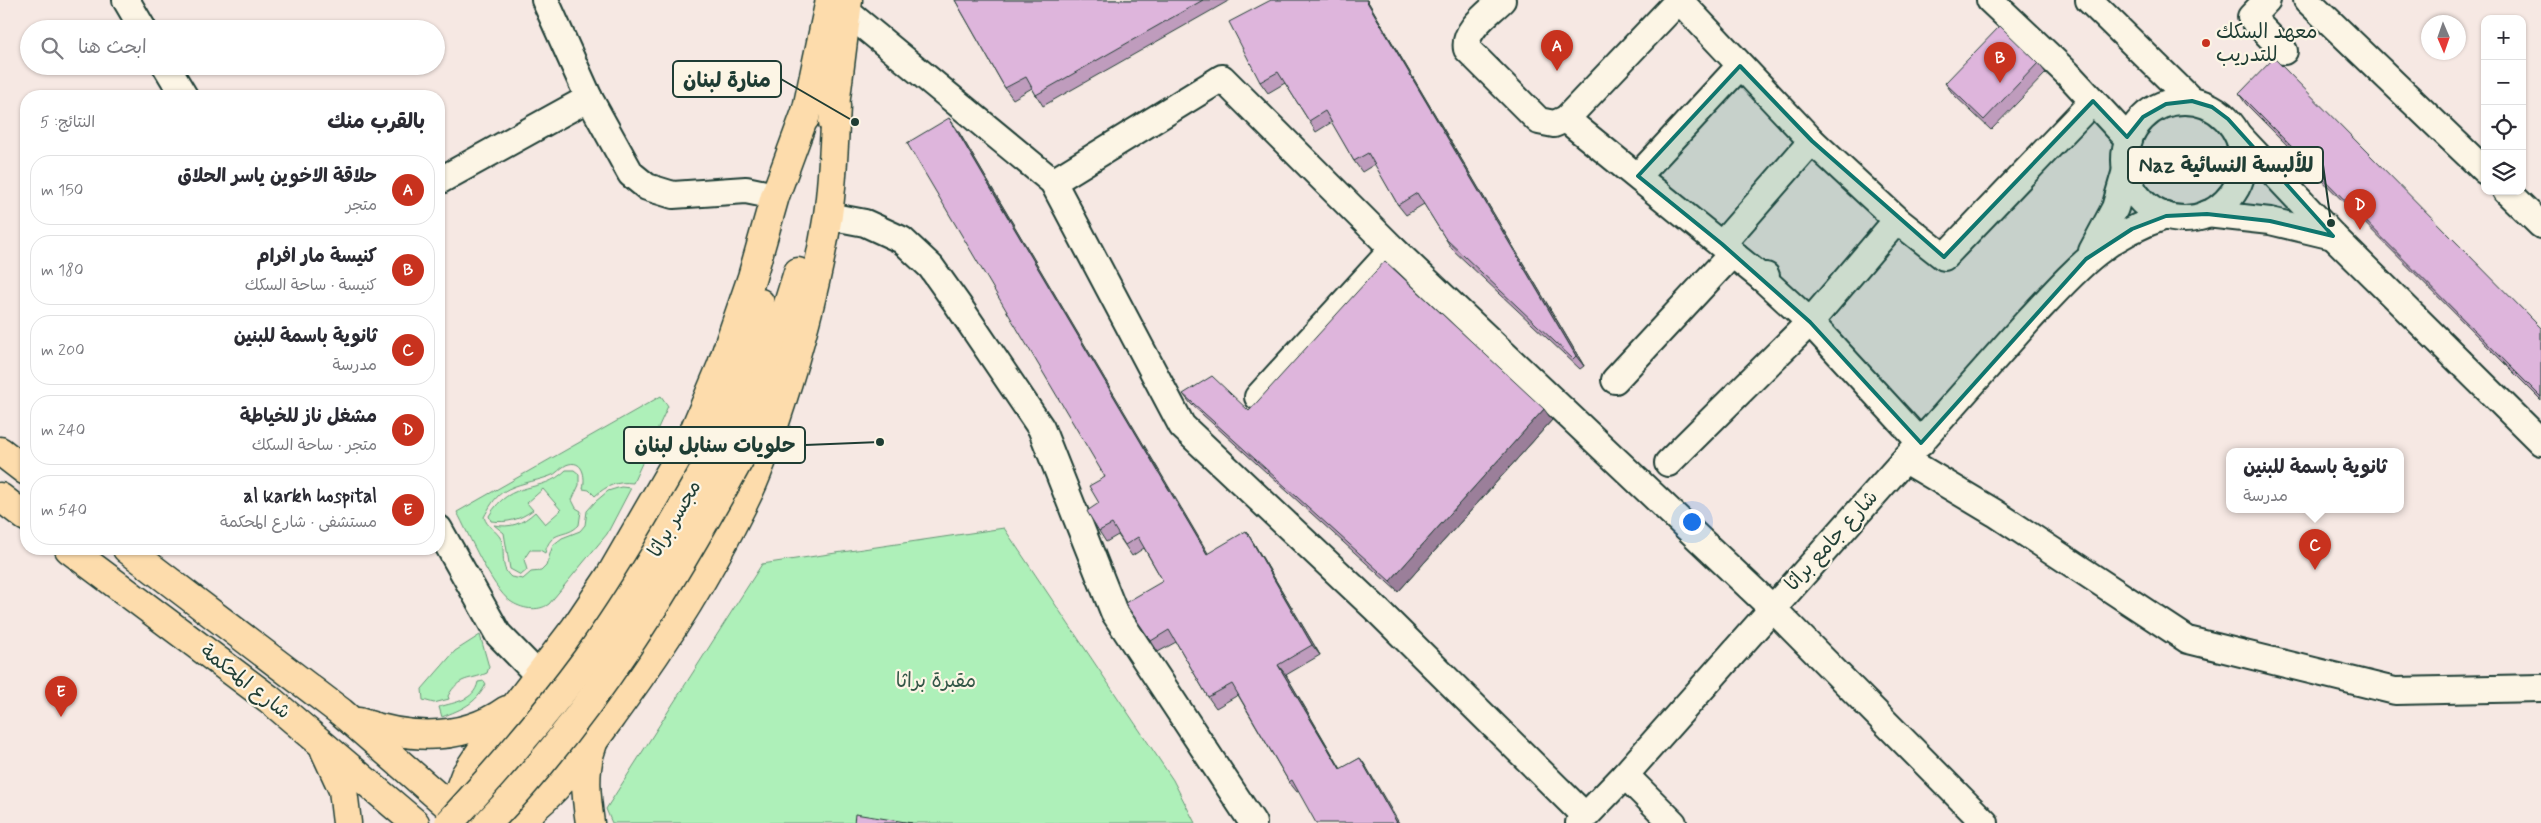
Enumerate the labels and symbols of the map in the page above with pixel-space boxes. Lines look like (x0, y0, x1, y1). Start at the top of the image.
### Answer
north arrow (2421, 15, 2466, 60)
place label: معهد السكك للتدريب (2216, 19, 2318, 69)
pin: A (1541, 30, 1573, 71)
marker: معهد السكك للتدريب (2200, 37, 2212, 49)
pin: B (1984, 42, 2016, 83)
callout: منارة لبنان (673, 61, 781, 97)
text: منارة لبنان (683, 67, 771, 95)
callout: Naz للألبسة النسائية (2128, 147, 2323, 183)
text: Naz للألبسة النسائية (2139, 151, 2313, 180)
pin: D (2344, 189, 2376, 230)
callout: حلويات سنابل لبنان (624, 427, 805, 463)
text: حلويات سنابل لبنان (635, 432, 795, 460)
street label: مجسر براثا (642, 475, 708, 563)
street label: شارع جامع براثا (1779, 485, 1885, 597)
your location (1679, 509, 1705, 535)
pin: C (2299, 529, 2331, 570)
street label: شارع المحكمة (194, 638, 296, 726)
park label: مقبرة براثا (896, 668, 976, 695)
pin: E (45, 676, 77, 717)

